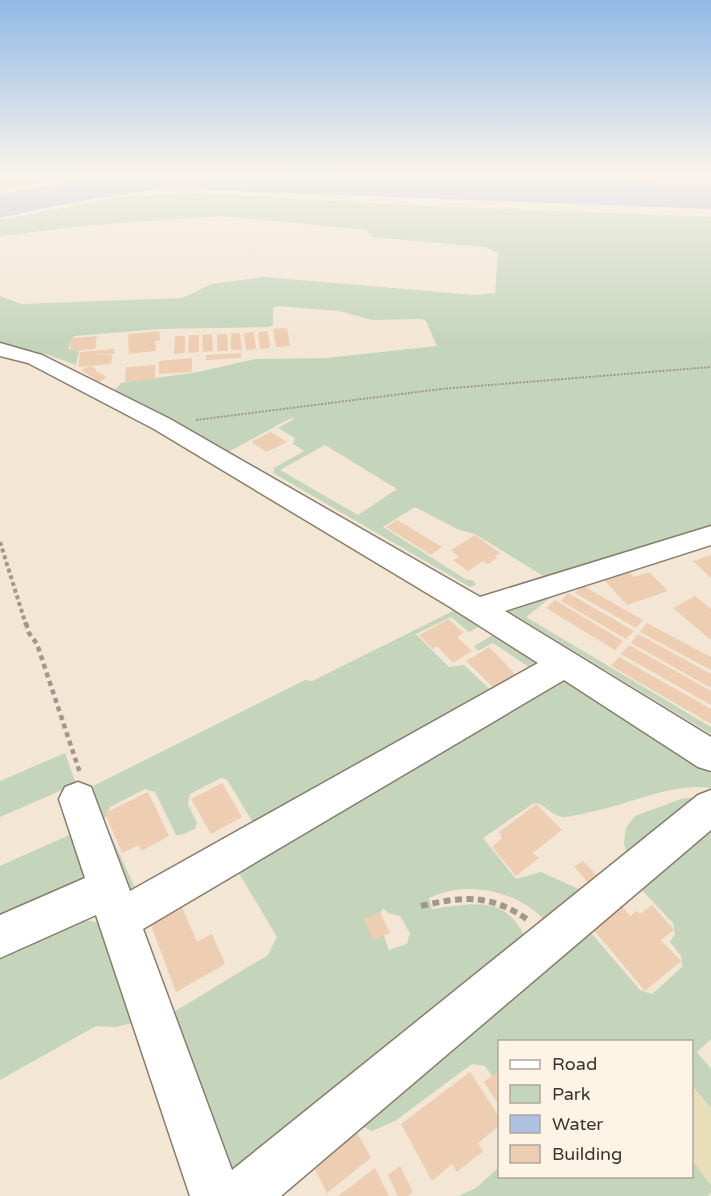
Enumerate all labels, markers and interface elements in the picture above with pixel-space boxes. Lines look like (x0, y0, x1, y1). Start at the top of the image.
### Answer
legend (498, 1040, 693, 1178)
text: Road (552, 1053, 597, 1075)
text: Park (552, 1083, 591, 1105)
text: Water (552, 1113, 603, 1135)
text: Building (552, 1143, 622, 1165)

